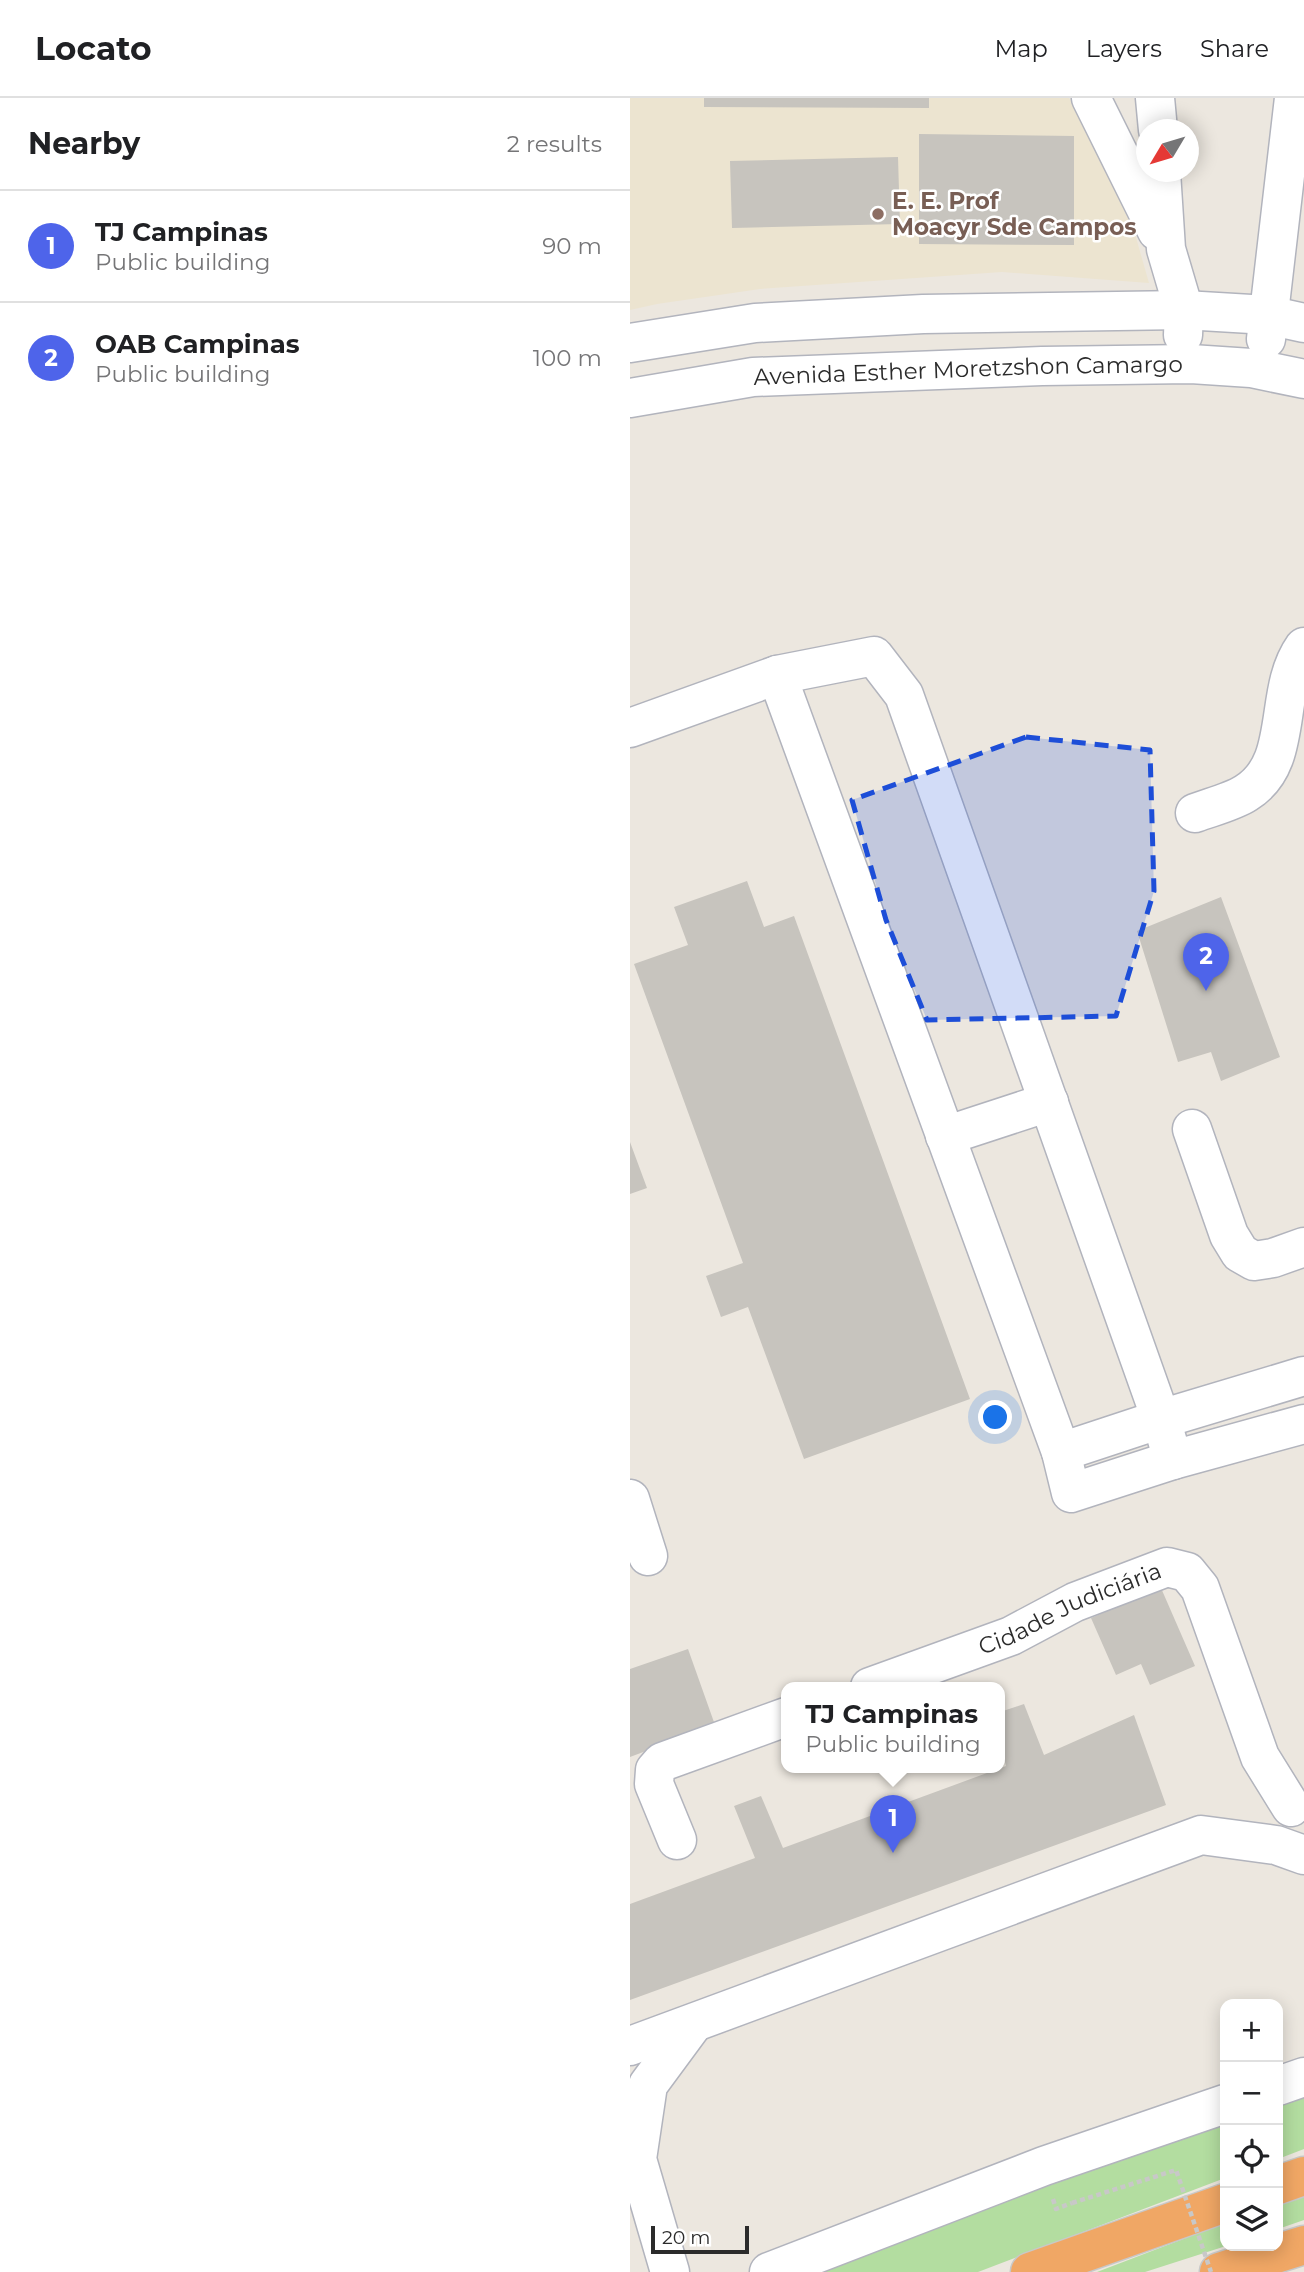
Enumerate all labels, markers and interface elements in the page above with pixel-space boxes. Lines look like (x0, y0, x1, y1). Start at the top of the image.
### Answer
text: Locato (35, 28, 152, 68)
text: Map (994, 34, 1048, 63)
text: Layers (1086, 34, 1162, 63)
text: Share (1200, 34, 1269, 63)
north arrow (1136, 119, 1199, 182)
text: Nearby (28, 125, 140, 162)
text: 2 results (507, 130, 602, 158)
place label: E. E. Prof Moacyr Sde Campos (892, 187, 1137, 241)
marker: E. E. Prof Moacyr Sde Campos (870, 206, 886, 222)
text: TJ Campinas (95, 216, 268, 248)
text: 1 (46, 232, 56, 260)
text: 90 m (542, 232, 602, 260)
text: Public building (95, 248, 270, 276)
text: OAB Campinas (95, 328, 299, 360)
text: 2 (44, 344, 58, 372)
text: 100 m (533, 344, 602, 372)
street label: Avenida Esther Moretzshon Camargo (753, 350, 1183, 391)
text: Public building (95, 360, 270, 388)
pin: 2 (1183, 933, 1229, 991)
your location (978, 1400, 1012, 1434)
street label: Cidade Judiciária (975, 1556, 1165, 1661)
popup (781, 1682, 1005, 1773)
text: TJ Campinas (805, 1698, 978, 1730)
text: Public building (805, 1730, 981, 1758)
pin: 1 (870, 1795, 916, 1853)
map controls (1220, 1999, 1283, 2251)
button: + (1220, 1999, 1283, 2062)
button: − (1220, 2062, 1283, 2125)
button: locate (1220, 2125, 1283, 2188)
button: layers (1220, 2188, 1283, 2251)
scale bar (651, 2223, 749, 2255)
text: 20 m (662, 2226, 710, 2249)

